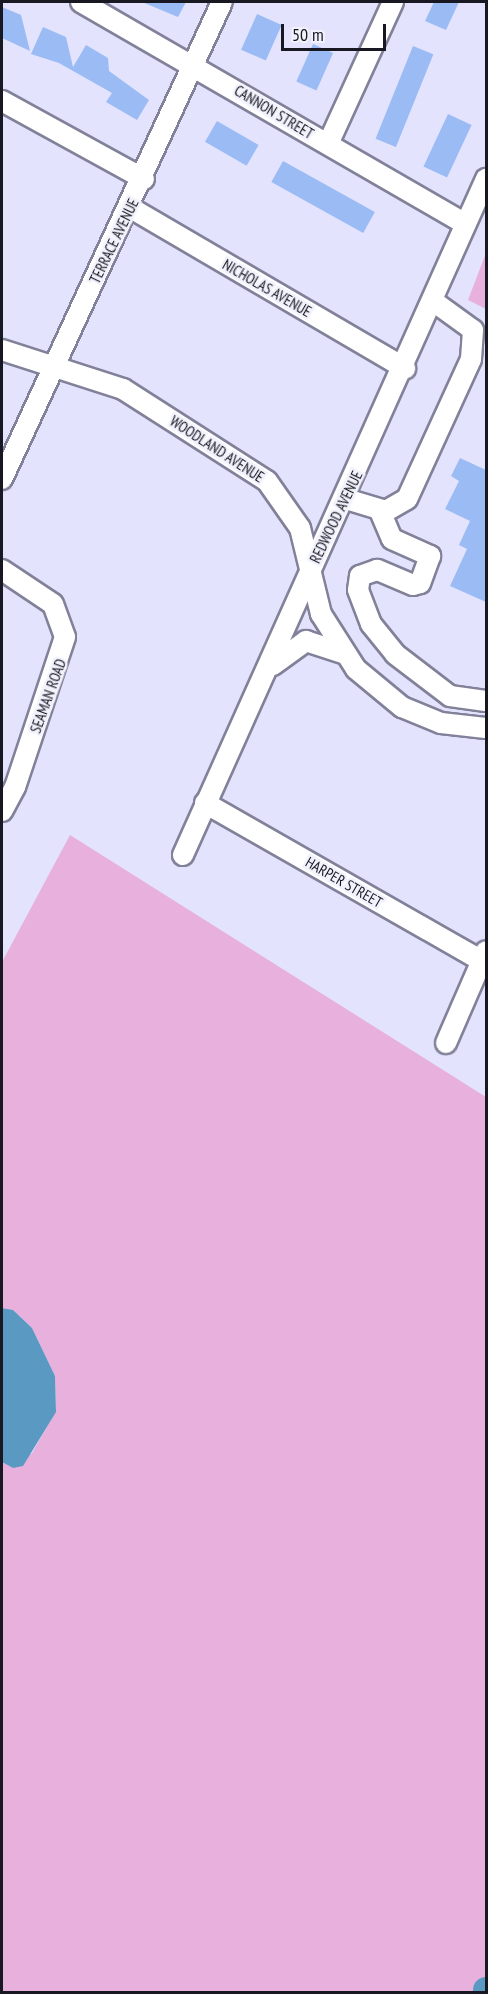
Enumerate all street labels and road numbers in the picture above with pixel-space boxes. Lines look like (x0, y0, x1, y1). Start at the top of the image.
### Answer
street label: CANNON STREET (231, 81, 317, 143)
street label: TERRACE AVENUE (86, 195, 142, 287)
street label: NICHOLAS AVENUE (219, 255, 315, 321)
street label: WOODLAND AVENUE (166, 412, 268, 486)
street label: REDWOOD AVENUE (306, 468, 366, 566)
street label: SEAMAN ROAD (26, 656, 70, 736)
street label: HARPER STREET (302, 853, 386, 911)

